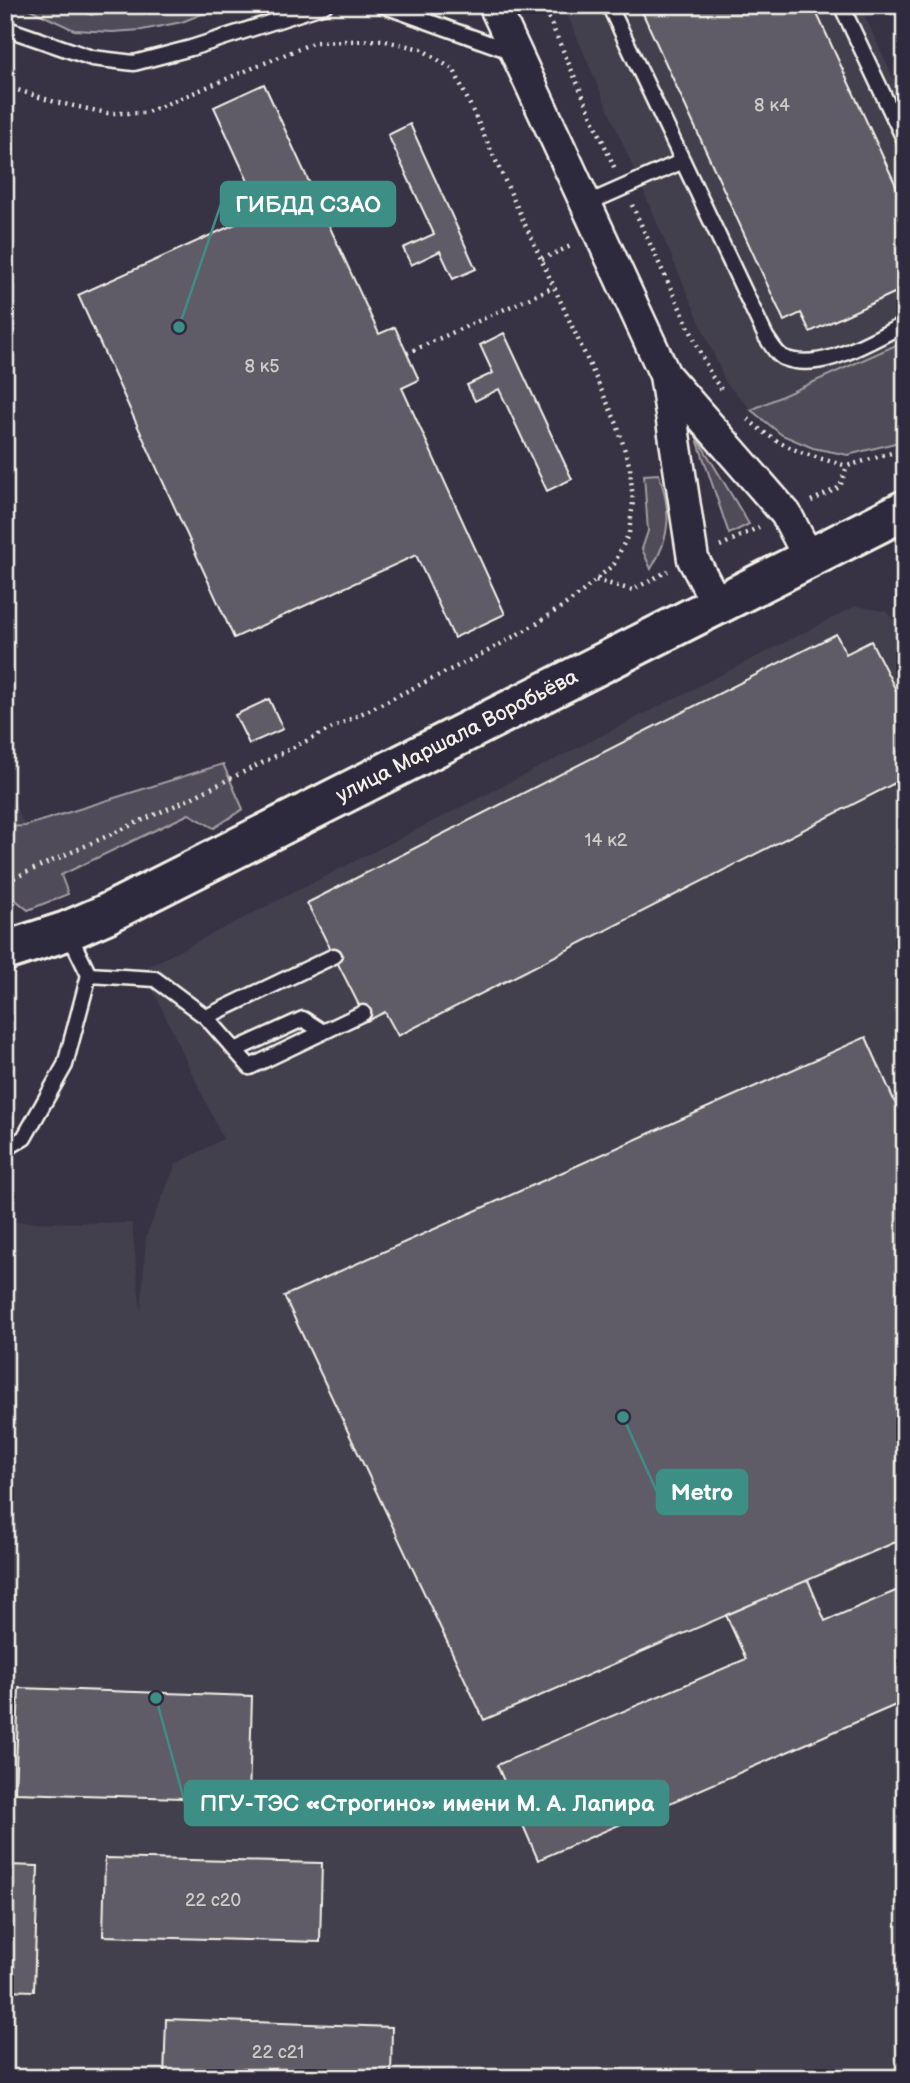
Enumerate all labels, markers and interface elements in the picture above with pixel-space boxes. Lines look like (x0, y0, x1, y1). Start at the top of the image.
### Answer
house number: 8 к4 (754, 95, 790, 116)
callout: ГИБДД СЗАО (221, 182, 395, 226)
text: ГИБДД СЗАО (235, 191, 381, 219)
house number: 8 к5 (244, 356, 280, 377)
street label: улица Маршала Воробьёва (332, 664, 583, 808)
house number: 14 к2 (584, 830, 628, 851)
callout: Metro (657, 1470, 747, 1514)
text: Metro (671, 1479, 733, 1507)
callout: ПГУ-ТЭС «Строгино» имени М. А. Лапира (185, 1781, 668, 1825)
text: ПГУ-ТЭС «Строгино» имени М. А. Лапира (200, 1790, 655, 1818)
house number: 22 с20 (185, 1890, 241, 1911)
house number: 22 с21 (252, 2042, 304, 2063)

